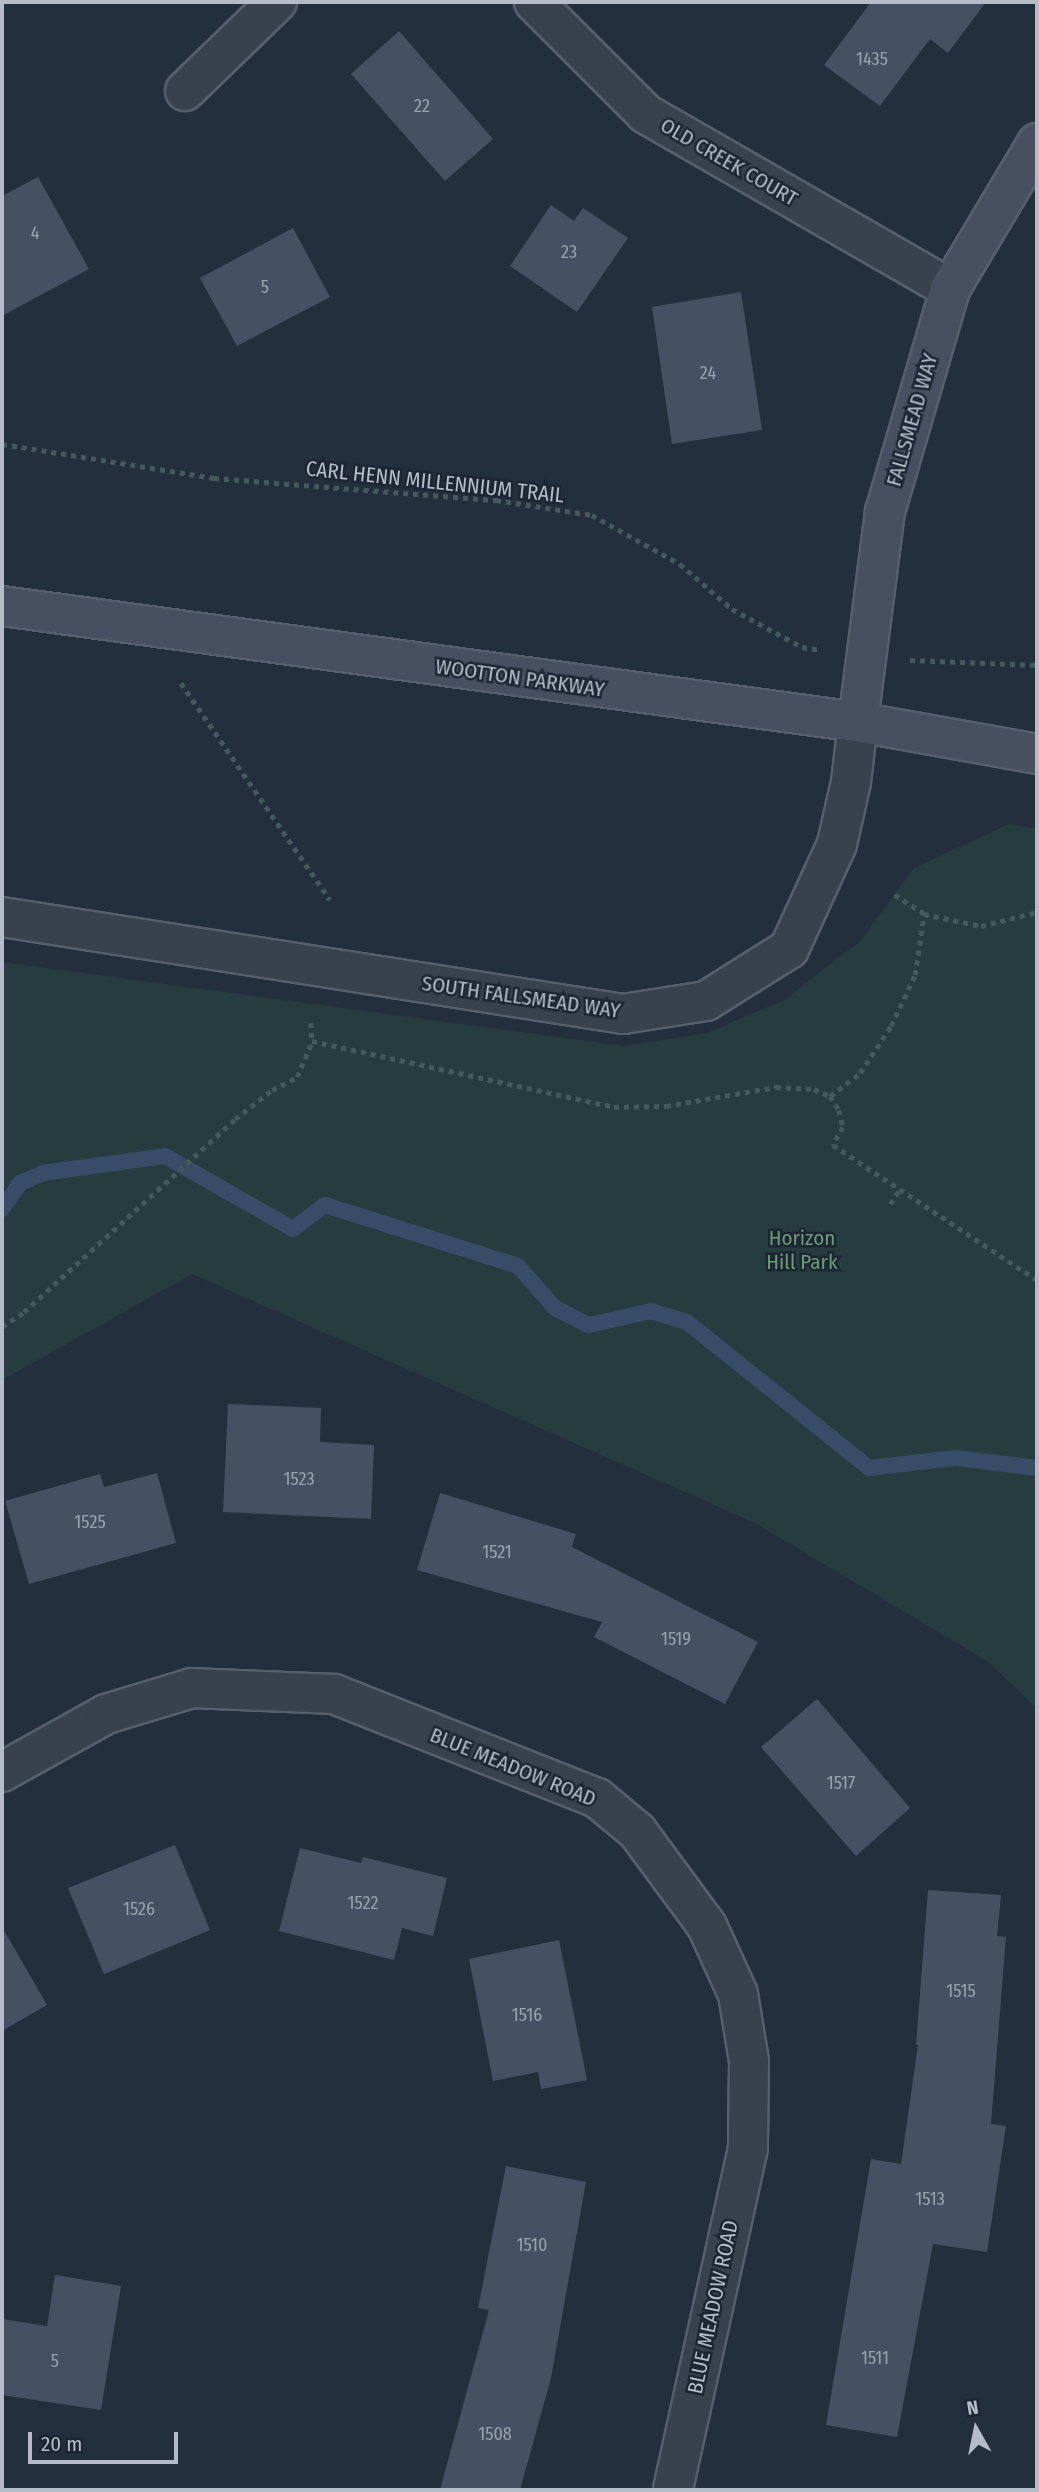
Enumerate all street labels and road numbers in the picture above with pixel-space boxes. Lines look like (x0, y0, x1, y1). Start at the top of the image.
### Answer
street label: OLD CREEK COURT (656, 113, 802, 211)
street label: FALLSMEAD WAY (881, 351, 943, 489)
street label: CARL HENN MILLENNIUM TRAIL (305, 456, 565, 508)
street label: WOOTTON PARKWAY (434, 654, 606, 702)
street label: SOUTH FALLSMEAD WAY (420, 971, 622, 1023)
street label: BLUE MEADOW ROAD (426, 1722, 600, 1812)
street label: BLUE MEADOW ROAD (682, 2218, 744, 2396)

